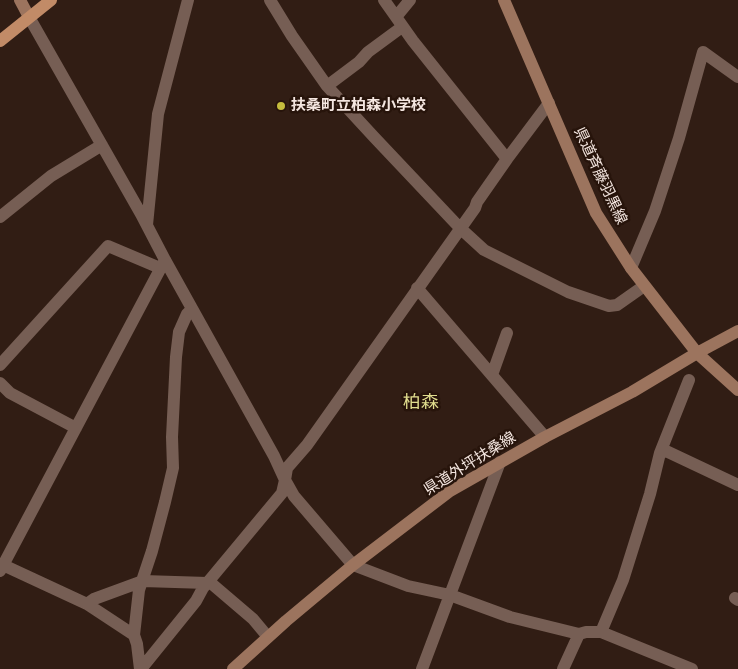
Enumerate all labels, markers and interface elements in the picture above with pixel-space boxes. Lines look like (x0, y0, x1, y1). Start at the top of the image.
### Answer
place label: 扶桑町立柏森小学校 (291, 97, 426, 115)
marker: 扶桑町立柏森小学校 (275, 100, 287, 112)
street label: 県道斉藤羽黒線 (570, 125, 630, 227)
district label: 柏森 (403, 392, 439, 414)
street label: 県道外坪扶桑線 (421, 429, 519, 499)

